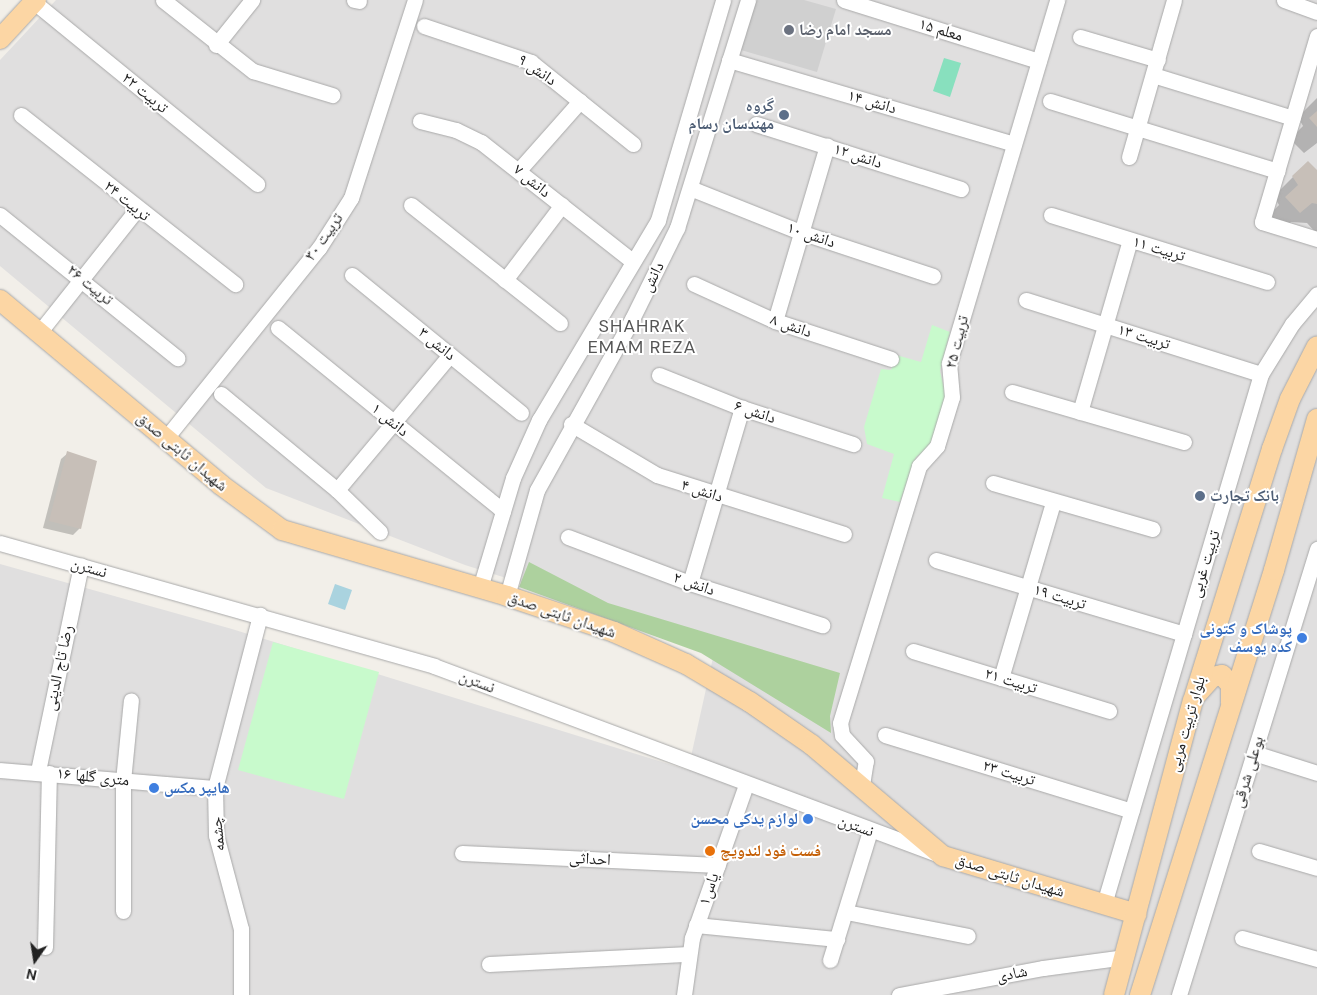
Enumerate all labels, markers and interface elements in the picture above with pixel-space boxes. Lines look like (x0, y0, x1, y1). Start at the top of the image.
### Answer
street label: معلم ۱۵ (917, 14, 965, 46)
place label: مسجد امام رضا (799, 20, 892, 40)
marker: مسجد امام رضا (783, 24, 795, 36)
street label: دانش ۹ (514, 50, 560, 90)
street label: تربیت ۲۲ (118, 69, 172, 117)
street label: دانش ۱۴ (845, 86, 899, 118)
place label: گروه مهندسان رسام (689, 96, 774, 134)
marker: گروه مهندسان رسام (778, 109, 790, 121)
street label: دانش ۱۲ (831, 139, 885, 173)
street label: دانش ۷ (509, 160, 555, 202)
street label: تربیت ۲۴ (100, 177, 154, 225)
street label: تربیت ۳۰ (301, 209, 347, 265)
street label: دانش ۱۰ (784, 218, 838, 252)
street label: تربیت ۱۱ (1130, 232, 1188, 266)
street label: دانش (637, 259, 669, 295)
street label: تربیت ۲۶ (63, 261, 117, 309)
street label: دانش ۸ (768, 310, 814, 342)
street label: تربیت ۲۵ (941, 314, 973, 370)
district label: SHAHRAK EMAM REZA (587, 316, 697, 358)
street label: تربیت ۱۳ (1115, 320, 1173, 354)
street label: دانش ۳ (414, 323, 460, 365)
street label: دانش ۶ (732, 396, 778, 428)
street label: دانش ۱ (367, 399, 413, 441)
street label: شهیدان ثابتی صدق (133, 408, 231, 496)
street label: دانش ۴ (679, 475, 725, 507)
place label: بانک تجارت (1210, 486, 1279, 506)
marker: بانک تجارت (1194, 490, 1206, 502)
street label: تربیت غربی (1186, 528, 1224, 600)
street label: نسترن (69, 554, 109, 582)
street label: دانش ۲ (671, 568, 717, 600)
street label: تربیت ۱۹ (1031, 580, 1089, 614)
street label: شهیدان ثابتی صدق (506, 588, 618, 642)
place label: پوشاک و کتونی کده یوسف (1199, 619, 1292, 657)
street label: رضا تاج الدینی (41, 623, 77, 713)
marker: پوشاک و کتونی کده یوسف (1296, 632, 1308, 644)
street label: تربیت ۲۱ (982, 664, 1040, 698)
street label: نسترن (456, 666, 498, 698)
street label: بلوار تربیت مربی (1164, 674, 1210, 774)
street label: بوعلی شرقی (1228, 734, 1268, 810)
street label: تربیت ۲۳ (980, 756, 1038, 790)
street label: ۱۶ متری گلها (56, 764, 130, 790)
place label: هایپر مکس (164, 778, 230, 798)
marker: هایپر مکس (148, 782, 160, 794)
place label: لوازم یدکی محسن (690, 809, 798, 829)
street label: نسترن (836, 811, 876, 841)
marker: لوازم یدکی محسن (802, 813, 814, 825)
street label: چشمه (207, 816, 229, 852)
place label: فست فود لندویچ (720, 841, 821, 861)
marker: فست فود لندویچ (704, 845, 716, 857)
street label: احداثی (569, 848, 611, 870)
street label: شهیدان ثابتی صدق (953, 850, 1067, 902)
street label: یاس۱ (695, 870, 723, 908)
north arrow (10, 935, 60, 985)
street label: شادی (995, 962, 1029, 986)
text: N (25, 965, 39, 985)

